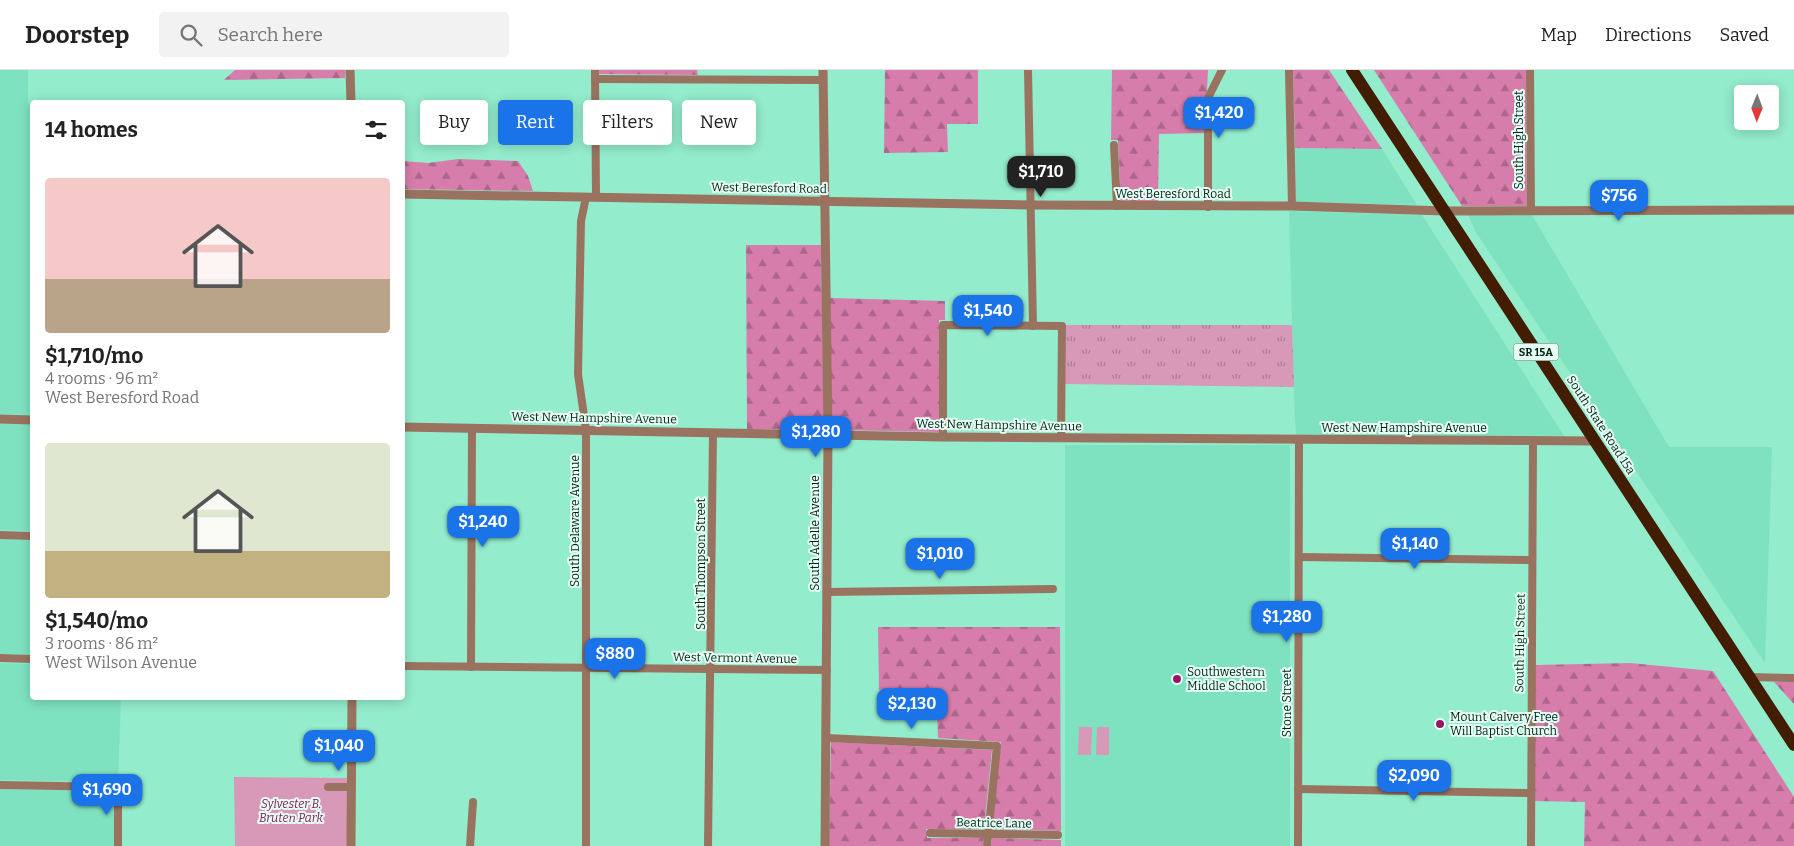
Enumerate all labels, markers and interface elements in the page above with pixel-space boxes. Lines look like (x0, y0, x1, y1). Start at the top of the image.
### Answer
search box (159, 12, 509, 57)
text: Doorstep (25, 21, 129, 49)
icon: search (177, 21, 205, 49)
text: Search here (217, 23, 323, 46)
text: Map (1541, 24, 1577, 46)
text: Directions (1605, 24, 1692, 46)
text: Saved (1720, 24, 1769, 46)
north arrow (1734, 85, 1779, 130)
map controls (1734, 85, 1779, 130)
street label: South High Street (1512, 90, 1526, 189)
pin: $1,420 (1178, 97, 1260, 139)
chip: Buy (420, 100, 488, 145)
chip: Rent (498, 100, 573, 145)
chip: Filters (583, 100, 672, 145)
chip: New (682, 100, 756, 145)
text: $1,420 (1194, 103, 1244, 122)
icon: filters (362, 116, 390, 144)
text: 14 homes (45, 117, 138, 143)
pin: $1,710 (1000, 156, 1082, 198)
text: $1,710 (1018, 162, 1064, 181)
street label: West Beresford Road (711, 180, 827, 196)
pin: $756 (1589, 180, 1649, 222)
text: $756 (1601, 186, 1637, 205)
street label: West Beresford Road (1115, 187, 1231, 201)
icon: home (173, 211, 263, 301)
pin: $1,540 (947, 294, 1029, 337)
text: $1,540 (963, 301, 1013, 320)
text: $1,710/mo (45, 343, 143, 369)
road number: SR 15A (1514, 344, 1558, 360)
text: 4 rooms · 96 m² (45, 369, 158, 388)
street label: South State Road 15a (1564, 373, 1638, 477)
text: West Beresford Road (45, 388, 199, 407)
street label: West New Hampshire Avenue (511, 410, 677, 426)
pin: $1,280 (775, 416, 857, 458)
street label: West New Hampshire Avenue (916, 417, 1082, 433)
street label: West New Hampshire Avenue (1321, 421, 1487, 435)
text: $1,280 (791, 422, 841, 441)
street label: South Delaware Avenue (568, 455, 582, 587)
street label: South Adelle Avenue (808, 475, 822, 591)
icon: home (173, 476, 263, 566)
street label: South Thompson Street (694, 497, 708, 630)
pin: $1,240 (442, 506, 524, 548)
text: $1,240 (458, 512, 508, 531)
pin: $1,140 (1374, 528, 1456, 570)
text: $1,140 (1391, 534, 1439, 553)
pin: $1,010 (899, 538, 981, 580)
text: $1,010 (917, 544, 964, 563)
street label: South High Street (1512, 593, 1528, 693)
pin: $1,280 (1246, 600, 1328, 643)
text: $1,280 (1262, 607, 1312, 626)
text: $1,540/mo (45, 608, 148, 634)
text: 3 rooms · 86 m² (45, 634, 158, 653)
pin: $880 (585, 638, 645, 680)
text: $880 (595, 644, 635, 663)
street label: West Vermont Avenue (673, 650, 797, 666)
text: West Wilson Avenue (45, 653, 197, 672)
place label: Southwestern Middle School (1187, 665, 1266, 693)
street label: Stone Street (1280, 668, 1294, 737)
marker: Southwestern Middle School (1171, 673, 1183, 685)
pin: $2,130 (871, 688, 953, 730)
text: $2,130 (888, 694, 936, 713)
place label: Mount Calvery Free Will Baptist Church (1450, 710, 1558, 738)
marker: Mount Calvery Free Will Baptist Church (1434, 718, 1446, 730)
pin: $1,040 (298, 730, 380, 772)
text: $1,040 (314, 736, 364, 755)
pin: $2,090 (1373, 760, 1455, 802)
text: $2,090 (1388, 766, 1440, 785)
pin: $1,690 (66, 774, 148, 816)
text: $1,690 (82, 780, 132, 799)
park label: Sylvester B. Bruten Park (259, 797, 324, 825)
street label: Beatrice Lane (956, 815, 1032, 831)

